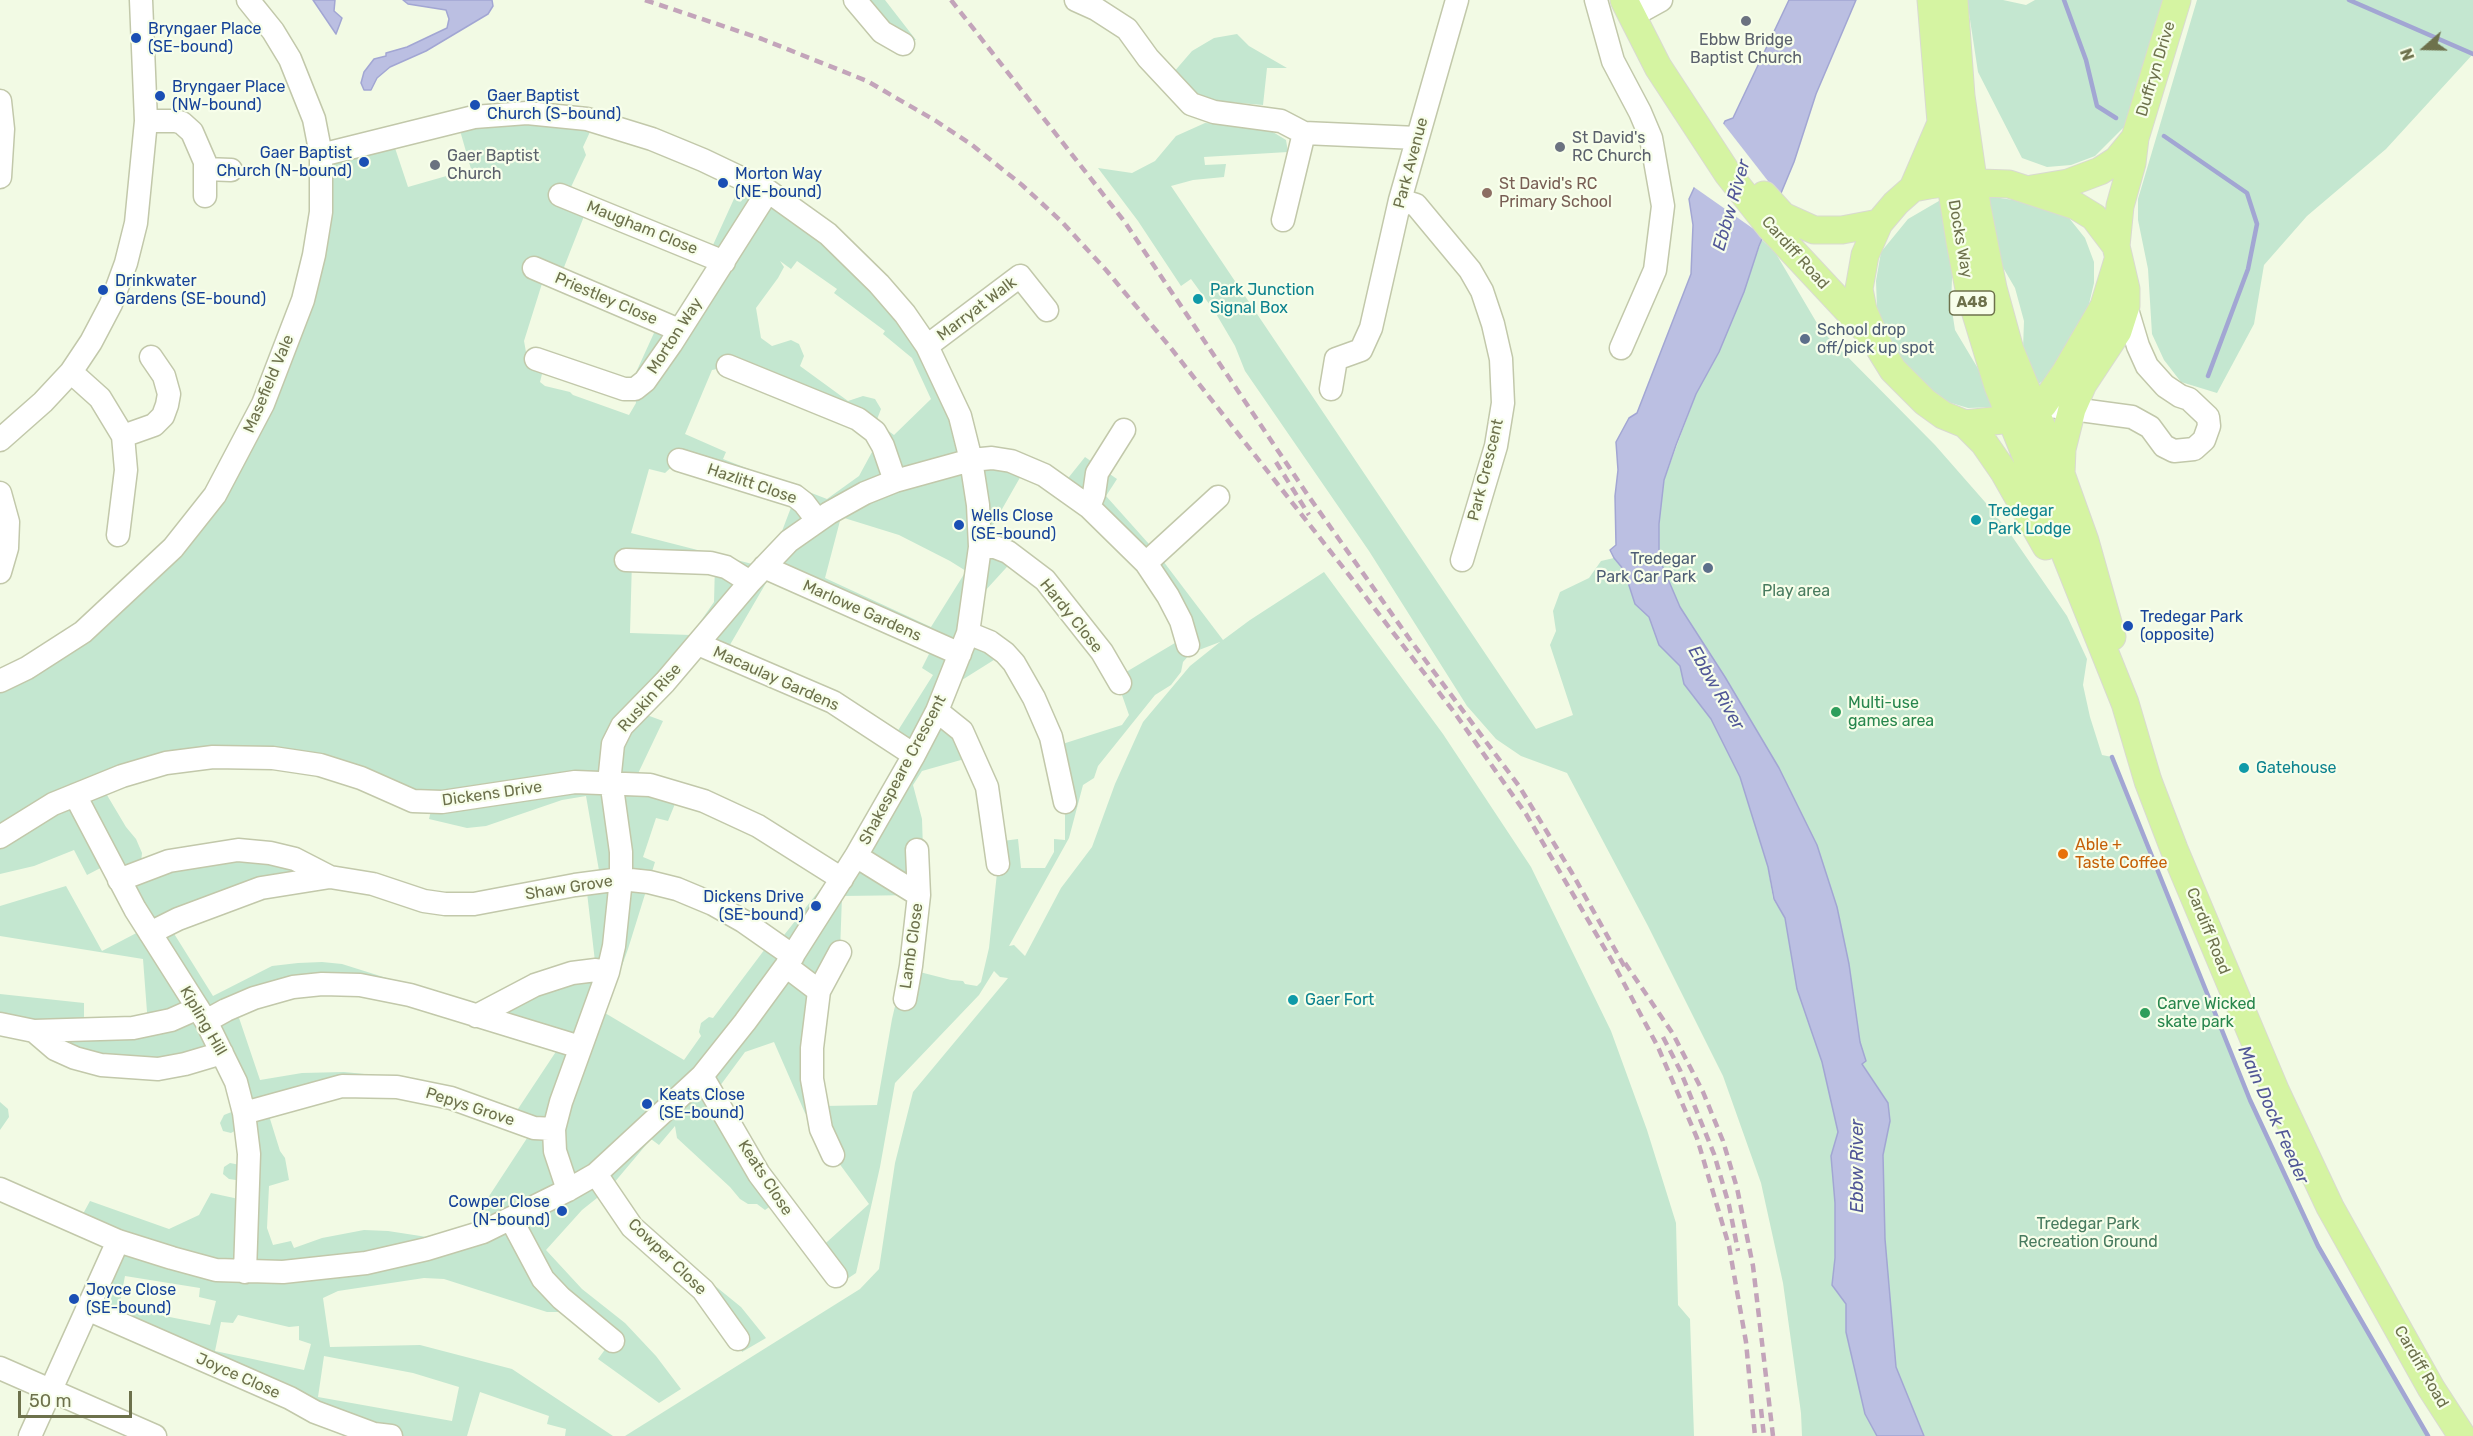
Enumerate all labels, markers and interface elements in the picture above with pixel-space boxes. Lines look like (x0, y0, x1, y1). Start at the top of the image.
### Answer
marker: Ebbw Bridge Baptist Church (1739, 14, 1753, 28)
north arrow (2395, 18, 2455, 78)
place label: Bryngaer Place (SE-bound) (148, 19, 261, 57)
street label: Duffryn Drive (2132, 19, 2180, 119)
place label: Ebbw Bridge Baptist Church (1690, 30, 1802, 68)
marker: Bryngaer Place (SE-bound) (129, 31, 143, 45)
text: N (2397, 46, 2419, 63)
place label: Bryngaer Place (NW-bound) (172, 77, 285, 115)
place label: Gaer Baptist Church (S-bound) (487, 86, 621, 124)
marker: Bryngaer Place (NW-bound) (153, 89, 167, 103)
marker: Gaer Baptist Church (S-bound) (468, 98, 482, 112)
street label: Park Avenue (1390, 115, 1432, 211)
place label: St David's RC Church (1572, 128, 1652, 166)
marker: St David's RC Church (1553, 140, 1567, 154)
place label: Gaer Baptist Church (N-bound) (216, 143, 352, 181)
place label: Gaer Baptist Church (447, 146, 539, 184)
marker: Gaer Baptist Church (N-bound) (357, 155, 371, 169)
water label: Ebbw River (1709, 157, 1755, 253)
marker: Gaer Baptist Church (428, 158, 442, 172)
place label: Morton Way (NE-bound) (735, 164, 822, 202)
place label: St David's RC Primary School (1499, 174, 1612, 212)
marker: Morton Way (NE-bound) (716, 176, 730, 190)
marker: St David's RC Primary School (1480, 186, 1494, 200)
street label: Maugham Close (584, 197, 700, 259)
street label: Docks Way (1944, 198, 1976, 280)
street label: Cardiff Road (1757, 213, 1833, 293)
street label: Priestley Close (552, 269, 660, 329)
place label: Drinkwater Gardens (SE-bound) (115, 271, 266, 309)
street label: Marryat Walk (933, 273, 1021, 345)
place label: Park Junction Signal Box (1210, 280, 1314, 318)
marker: Drinkwater Gardens (SE-bound) (96, 283, 110, 297)
road number: A48 (1950, 291, 1994, 315)
marker: Park Junction Signal Box (1191, 292, 1205, 306)
street label: Morton Way (643, 294, 707, 378)
place label: School drop off/pick up spot (1817, 320, 1934, 358)
street label: Masefield Vale (240, 332, 298, 436)
marker: School drop off/pick up spot (1798, 332, 1812, 346)
street label: Park Crescent (1464, 417, 1508, 523)
street label: Hazlitt Close (705, 460, 799, 508)
place label: Tredegar Park Lodge (1988, 501, 2071, 539)
place label: Wells Close (SE-bound) (971, 506, 1056, 544)
marker: Tredegar Park Lodge (1969, 513, 1983, 527)
marker: Wells Close (SE-bound) (952, 518, 966, 532)
place label: Tredegar Park Car Park (1596, 549, 1696, 587)
marker: Tredegar Park Car Park (1701, 561, 1715, 575)
street label: Hardy Close (1035, 575, 1107, 657)
street label: Marlowe Gardens (800, 576, 924, 646)
park label: Play area (1762, 581, 1830, 601)
place label: Tredegar Park (opposite) (2140, 607, 2243, 645)
marker: Tredegar Park (opposite) (2121, 619, 2135, 633)
water label: Ebbw River (1683, 642, 1749, 734)
street label: Macaulay Gardens (710, 643, 842, 715)
street label: Ruskin Rise (614, 660, 686, 736)
street label: Shakespeare Crescent (855, 692, 951, 848)
place label: Multi-use games area (1848, 693, 1934, 731)
marker: Multi-use games area (1829, 705, 1843, 719)
place label: Gatehouse (2256, 758, 2337, 778)
marker: Gatehouse (2237, 761, 2251, 775)
street label: Dickens Drive (441, 777, 543, 811)
place label: Able + Taste Coffee (2075, 835, 2167, 873)
marker: Able + Taste Coffee (2056, 847, 2070, 861)
street label: Shaw Grove (524, 872, 614, 904)
street label: Cardiff Road (2182, 885, 2234, 977)
place label: Dickens Drive (SE-bound) (703, 887, 804, 925)
marker: Dickens Drive (SE-bound) (809, 899, 823, 913)
street label: Lamb Close (896, 902, 928, 990)
street label: Kipling Hill (175, 983, 231, 1059)
place label: Gaer Fort (1305, 990, 1374, 1010)
marker: Gaer Fort (1286, 993, 1300, 1007)
place label: Carve Wicked skate park (2157, 994, 2256, 1032)
marker: Carve Wicked skate park (2138, 1006, 2152, 1020)
water label: Main Dock Feeder (2233, 1042, 2313, 1188)
street label: Pepys Grove (423, 1084, 517, 1130)
place label: Keats Close (SE-bound) (659, 1085, 745, 1123)
marker: Keats Close (SE-bound) (640, 1097, 654, 1111)
water label: Ebbw River (1847, 1119, 1869, 1213)
street label: Keats Close (734, 1137, 796, 1219)
place label: Cowper Close (N-bound) (448, 1192, 550, 1230)
marker: Cowper Close (N-bound) (555, 1204, 569, 1218)
park label: Tredegar Park Recreation Ground (2018, 1214, 2158, 1252)
street label: Cowper Close (624, 1215, 710, 1299)
place label: Joyce Close (SE-bound) (86, 1280, 176, 1318)
marker: Joyce Close (SE-bound) (67, 1292, 81, 1306)
street label: Cardiff Road (2390, 1322, 2452, 1412)
street label: Joyce Close (193, 1349, 283, 1403)
scale bar (21, 1379, 135, 1417)
text: 50 m (29, 1390, 72, 1412)

